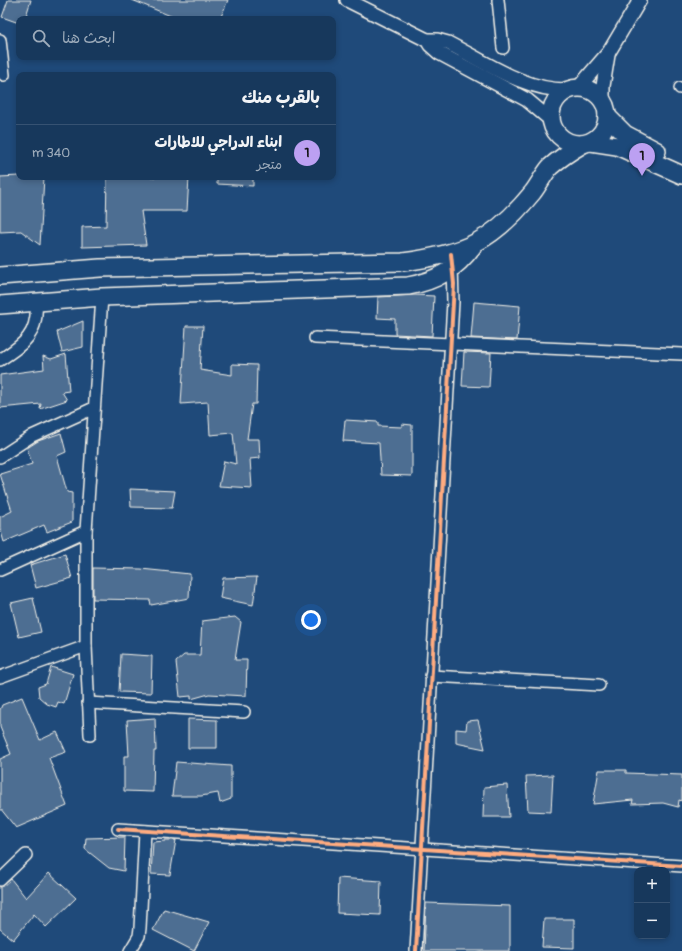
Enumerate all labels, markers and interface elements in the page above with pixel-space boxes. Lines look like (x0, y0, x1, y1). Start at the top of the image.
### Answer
search box (16, 16, 336, 60)
icon: search (30, 27, 52, 49)
text: ابحث هنا (62, 29, 115, 48)
text: بالقرب منك (242, 87, 320, 108)
text: ابناء الدراجي للاطارات (155, 133, 282, 152)
pin: 1 (629, 143, 655, 176)
text: 340 m (32, 145, 70, 161)
text: 1 (304, 145, 310, 161)
text: متجر (257, 157, 282, 173)
your location (301, 610, 321, 630)
map controls (634, 867, 670, 939)
button: + (634, 867, 670, 903)
button: − (634, 903, 670, 939)

